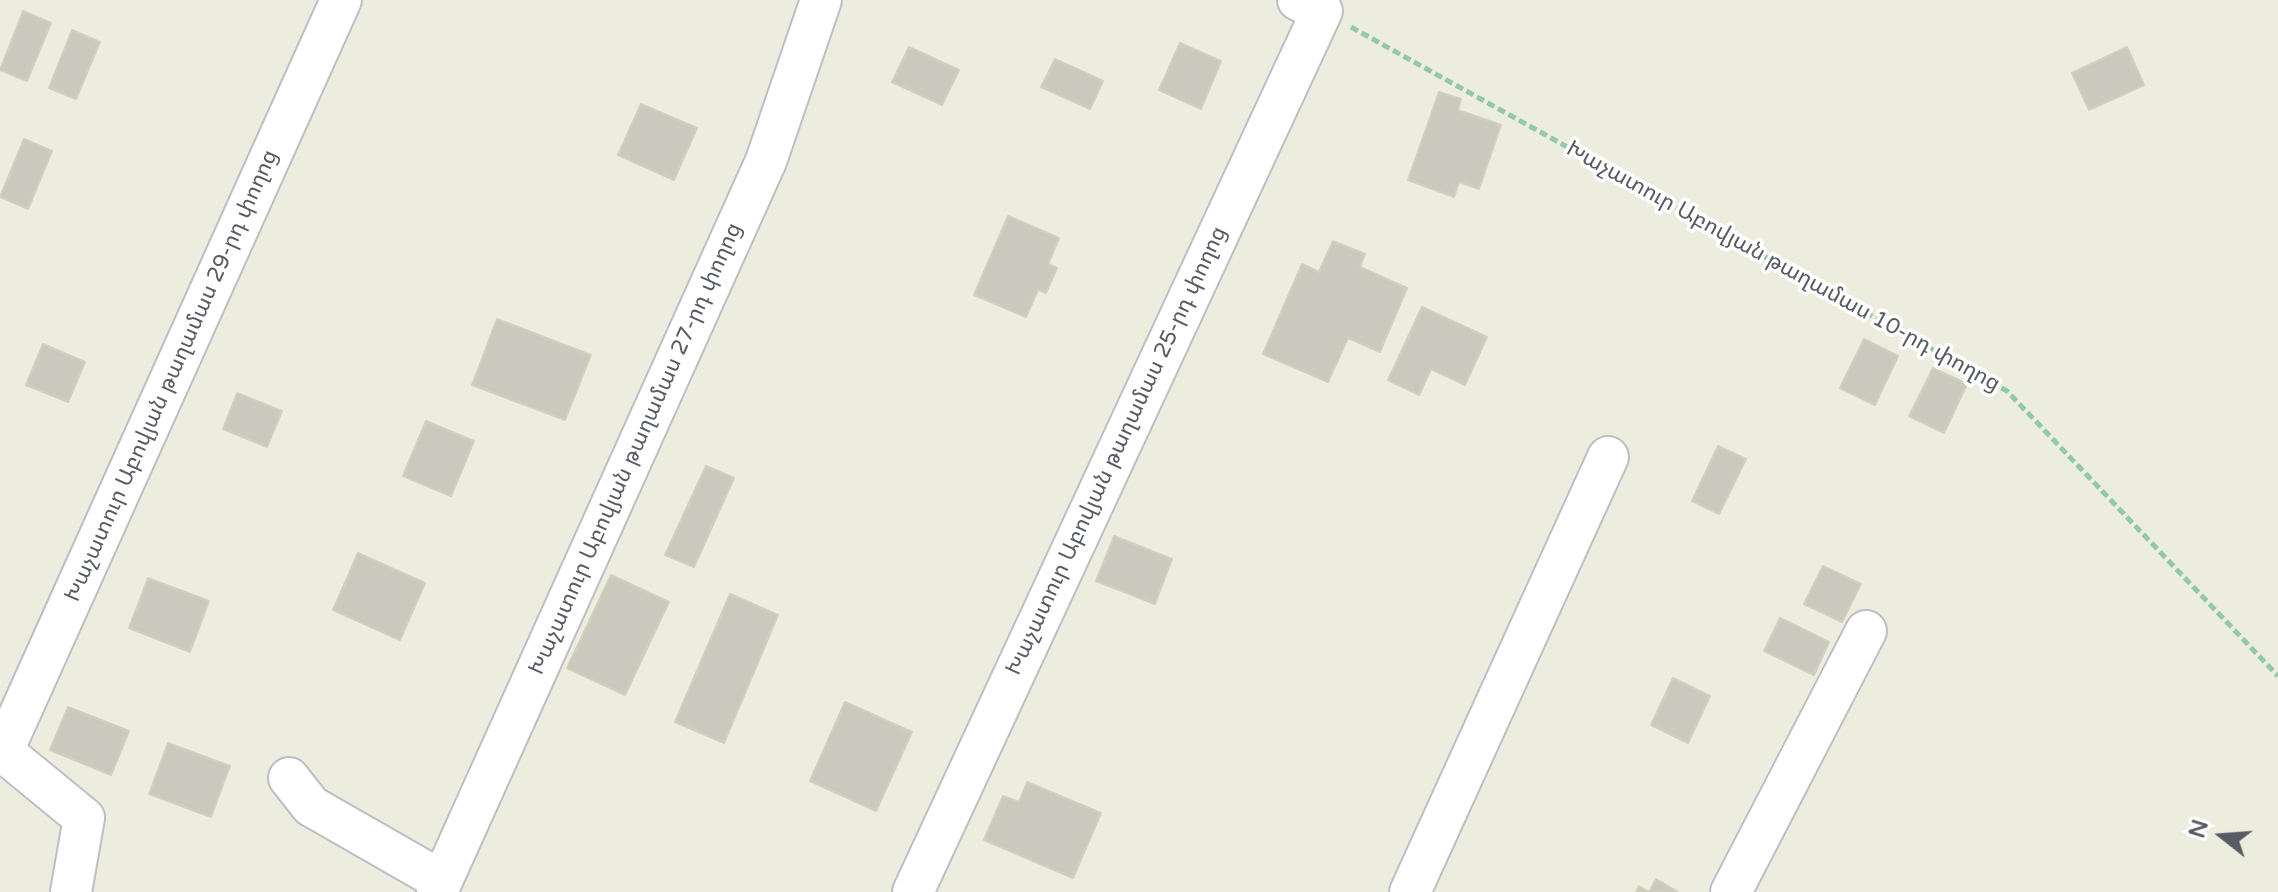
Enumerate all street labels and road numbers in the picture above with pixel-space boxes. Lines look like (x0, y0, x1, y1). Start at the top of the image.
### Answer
street label: Խաչատուր Աբովյան թաղամաս 10-րդ փողոց (1561, 136, 2005, 398)
street label: Խաչատուր Աբովյան թաղամաս 29-րդ փողոց (60, 146, 284, 606)
street label: Խաչատուր Աբովյան թաղամաս 27-րդ փողոց (524, 219, 748, 679)
street label: Խաչատուր Աբովյան թաղամաս 25-րդ փողոց (1001, 222, 1233, 680)

